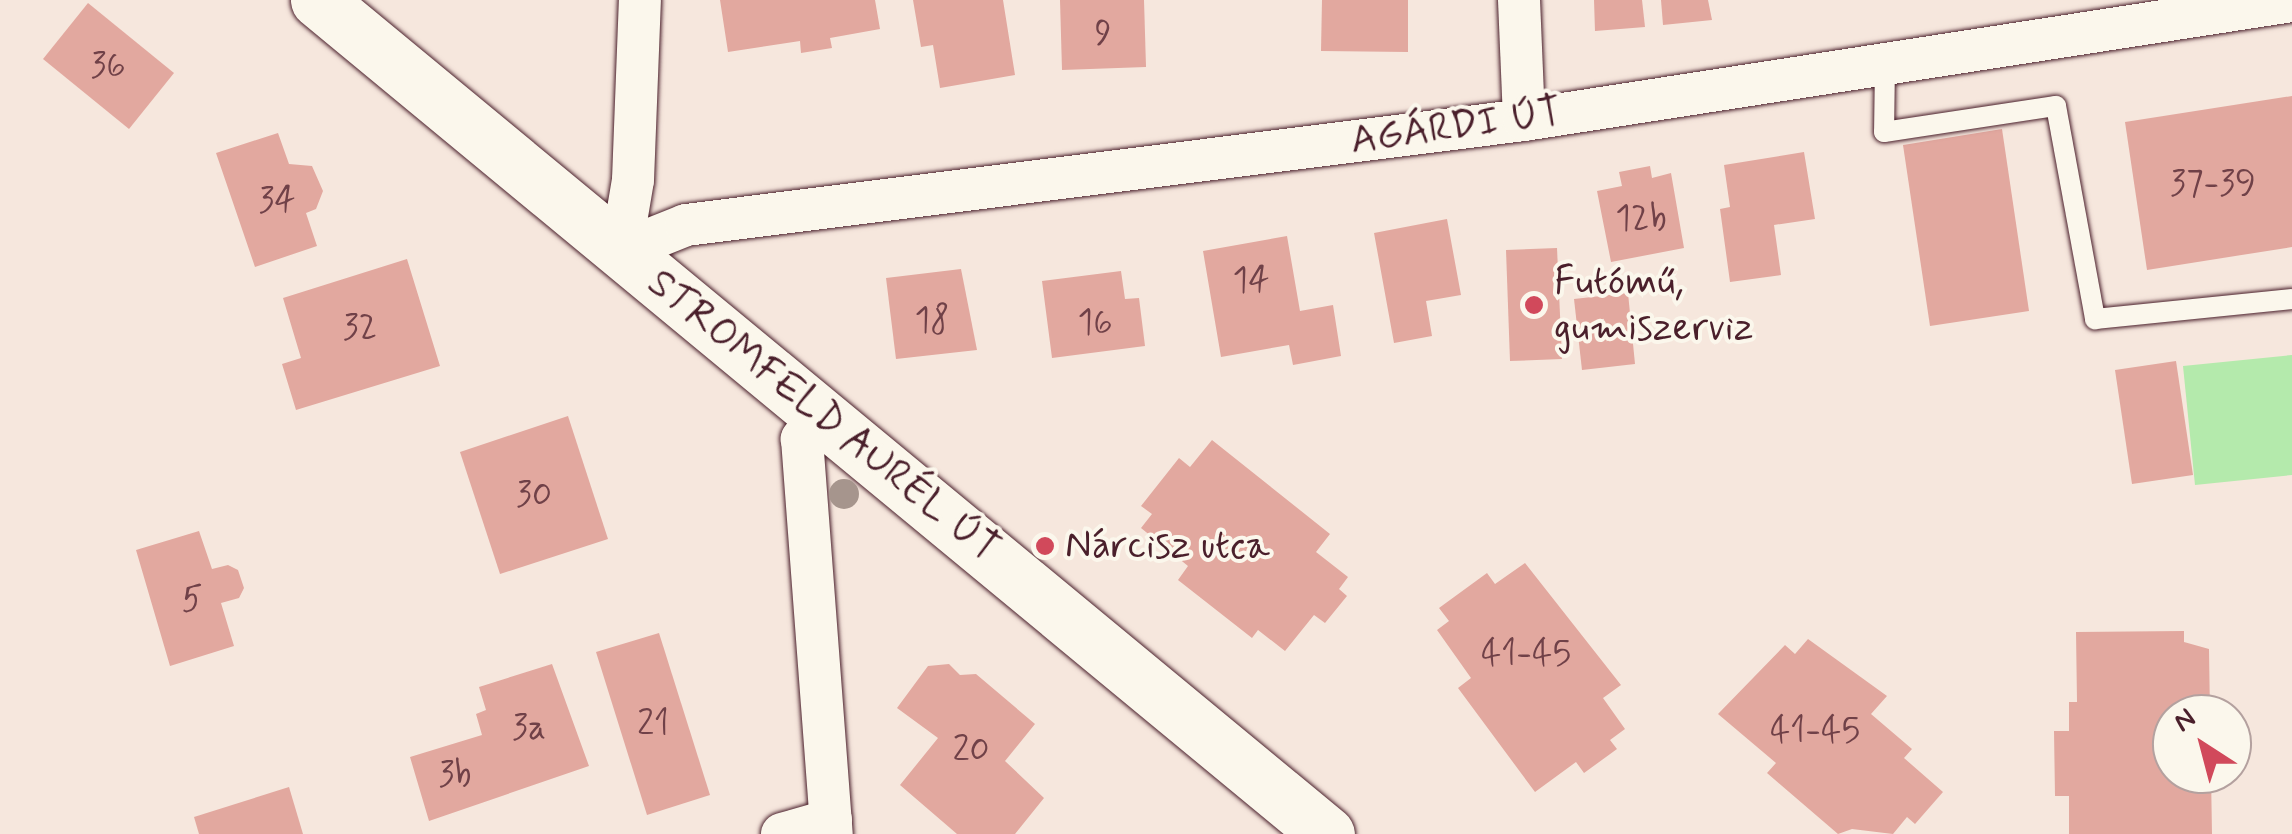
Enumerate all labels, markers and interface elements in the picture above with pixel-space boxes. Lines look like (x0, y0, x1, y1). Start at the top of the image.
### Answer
house number: 9 (1094, 13, 1112, 55)
house number: 36 (90, 45, 126, 87)
street label: AGÁRDI ÚT (1348, 88, 1564, 166)
house number: 37-39 (2170, 163, 2256, 205)
house number: 34 (258, 180, 296, 222)
house number: 12b (1615, 198, 1667, 240)
place label: Futómű, gumiszerviz (1554, 258, 1754, 352)
street label: STROMFELD AURÉL ÚT (638, 259, 1008, 573)
house number: 14 (1233, 260, 1269, 302)
marker: Futómű, gumiszerviz (1523, 294, 1545, 316)
house number: 18 (915, 300, 949, 342)
house number: 16 (1078, 302, 1112, 344)
house number: 32 (343, 307, 377, 349)
house number: 30 (516, 474, 552, 516)
place label: Nárcisz utca (1065, 522, 1281, 570)
marker: Nárcisz utca (1034, 535, 1056, 557)
house number: 5 (182, 579, 202, 621)
house number: 41-45 (1481, 633, 1571, 675)
north arrow (2152, 694, 2252, 794)
text: N (2167, 700, 2204, 741)
house number: 21 (637, 703, 669, 745)
house number: 3a (512, 707, 546, 749)
house number: 41-45 (1770, 710, 1860, 752)
house number: 20 (952, 729, 990, 771)
house number: 3b (438, 754, 472, 796)

